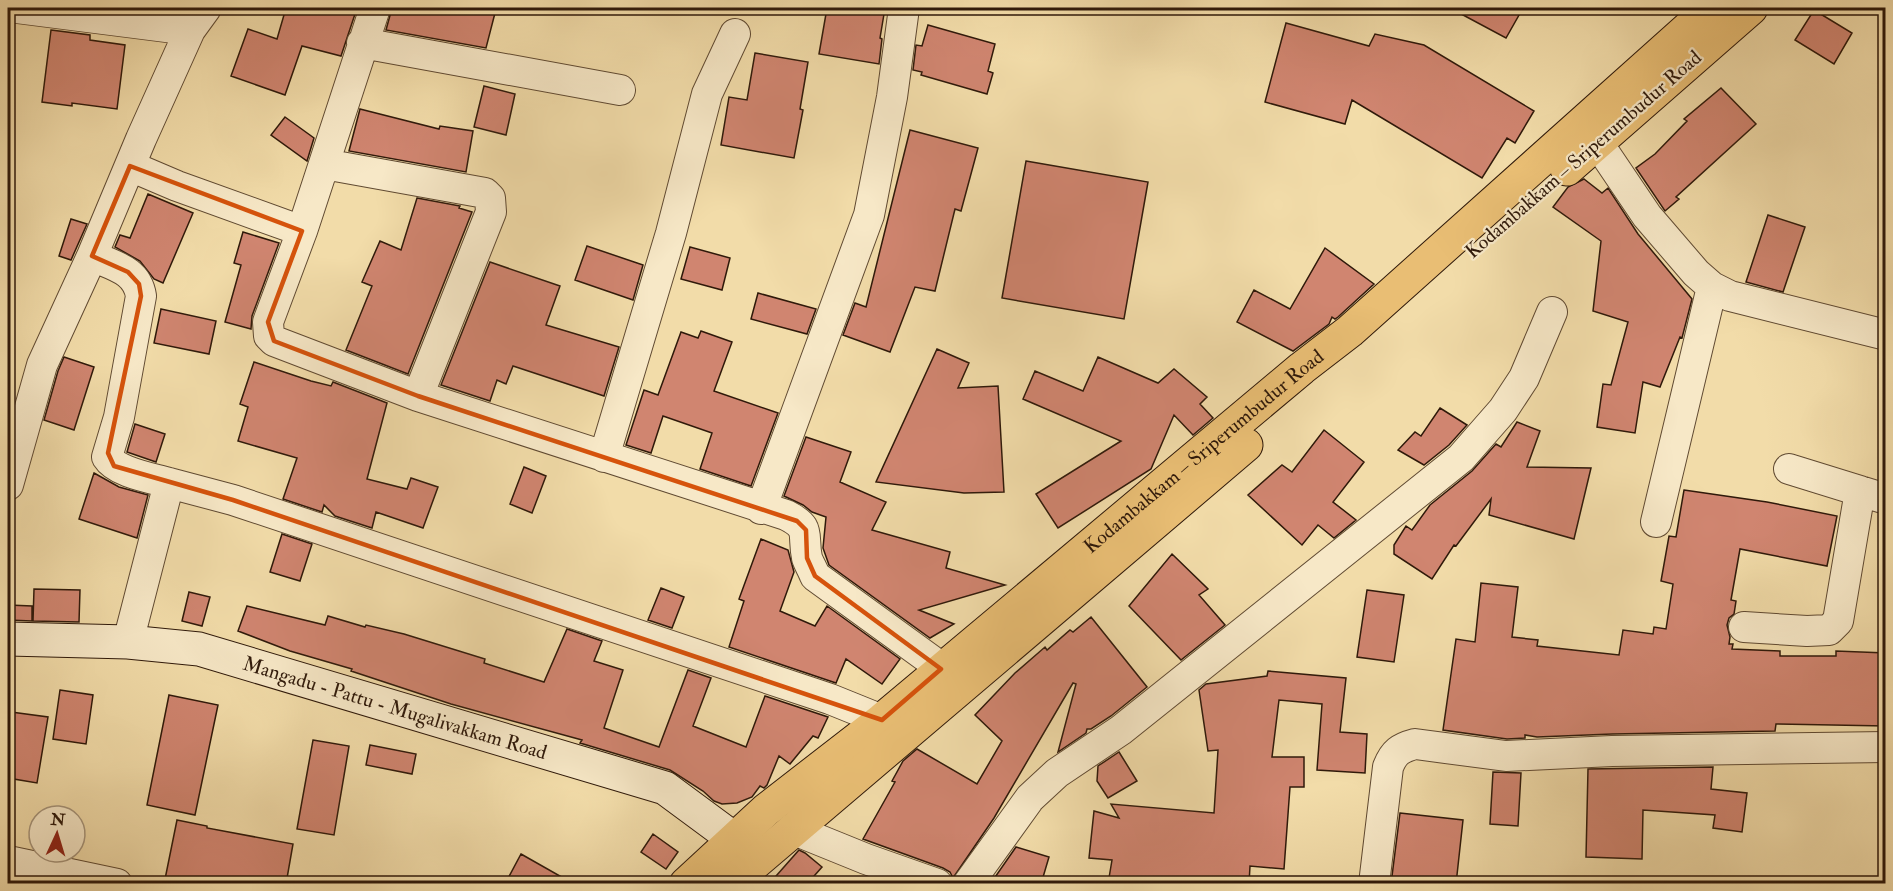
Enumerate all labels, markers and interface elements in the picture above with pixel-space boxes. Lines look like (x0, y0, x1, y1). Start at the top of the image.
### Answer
street label: Kodambakkam – Sriperumbudur Road (1460, 45, 1707, 265)
street label: Kodambakkam – Sriperumbudur Road (1079, 344, 1329, 559)
street label: Mangadu - Pattu - Mugalivakkam Road (240, 651, 550, 765)
north arrow (27, 804, 87, 864)
text: N (49, 809, 66, 831)

